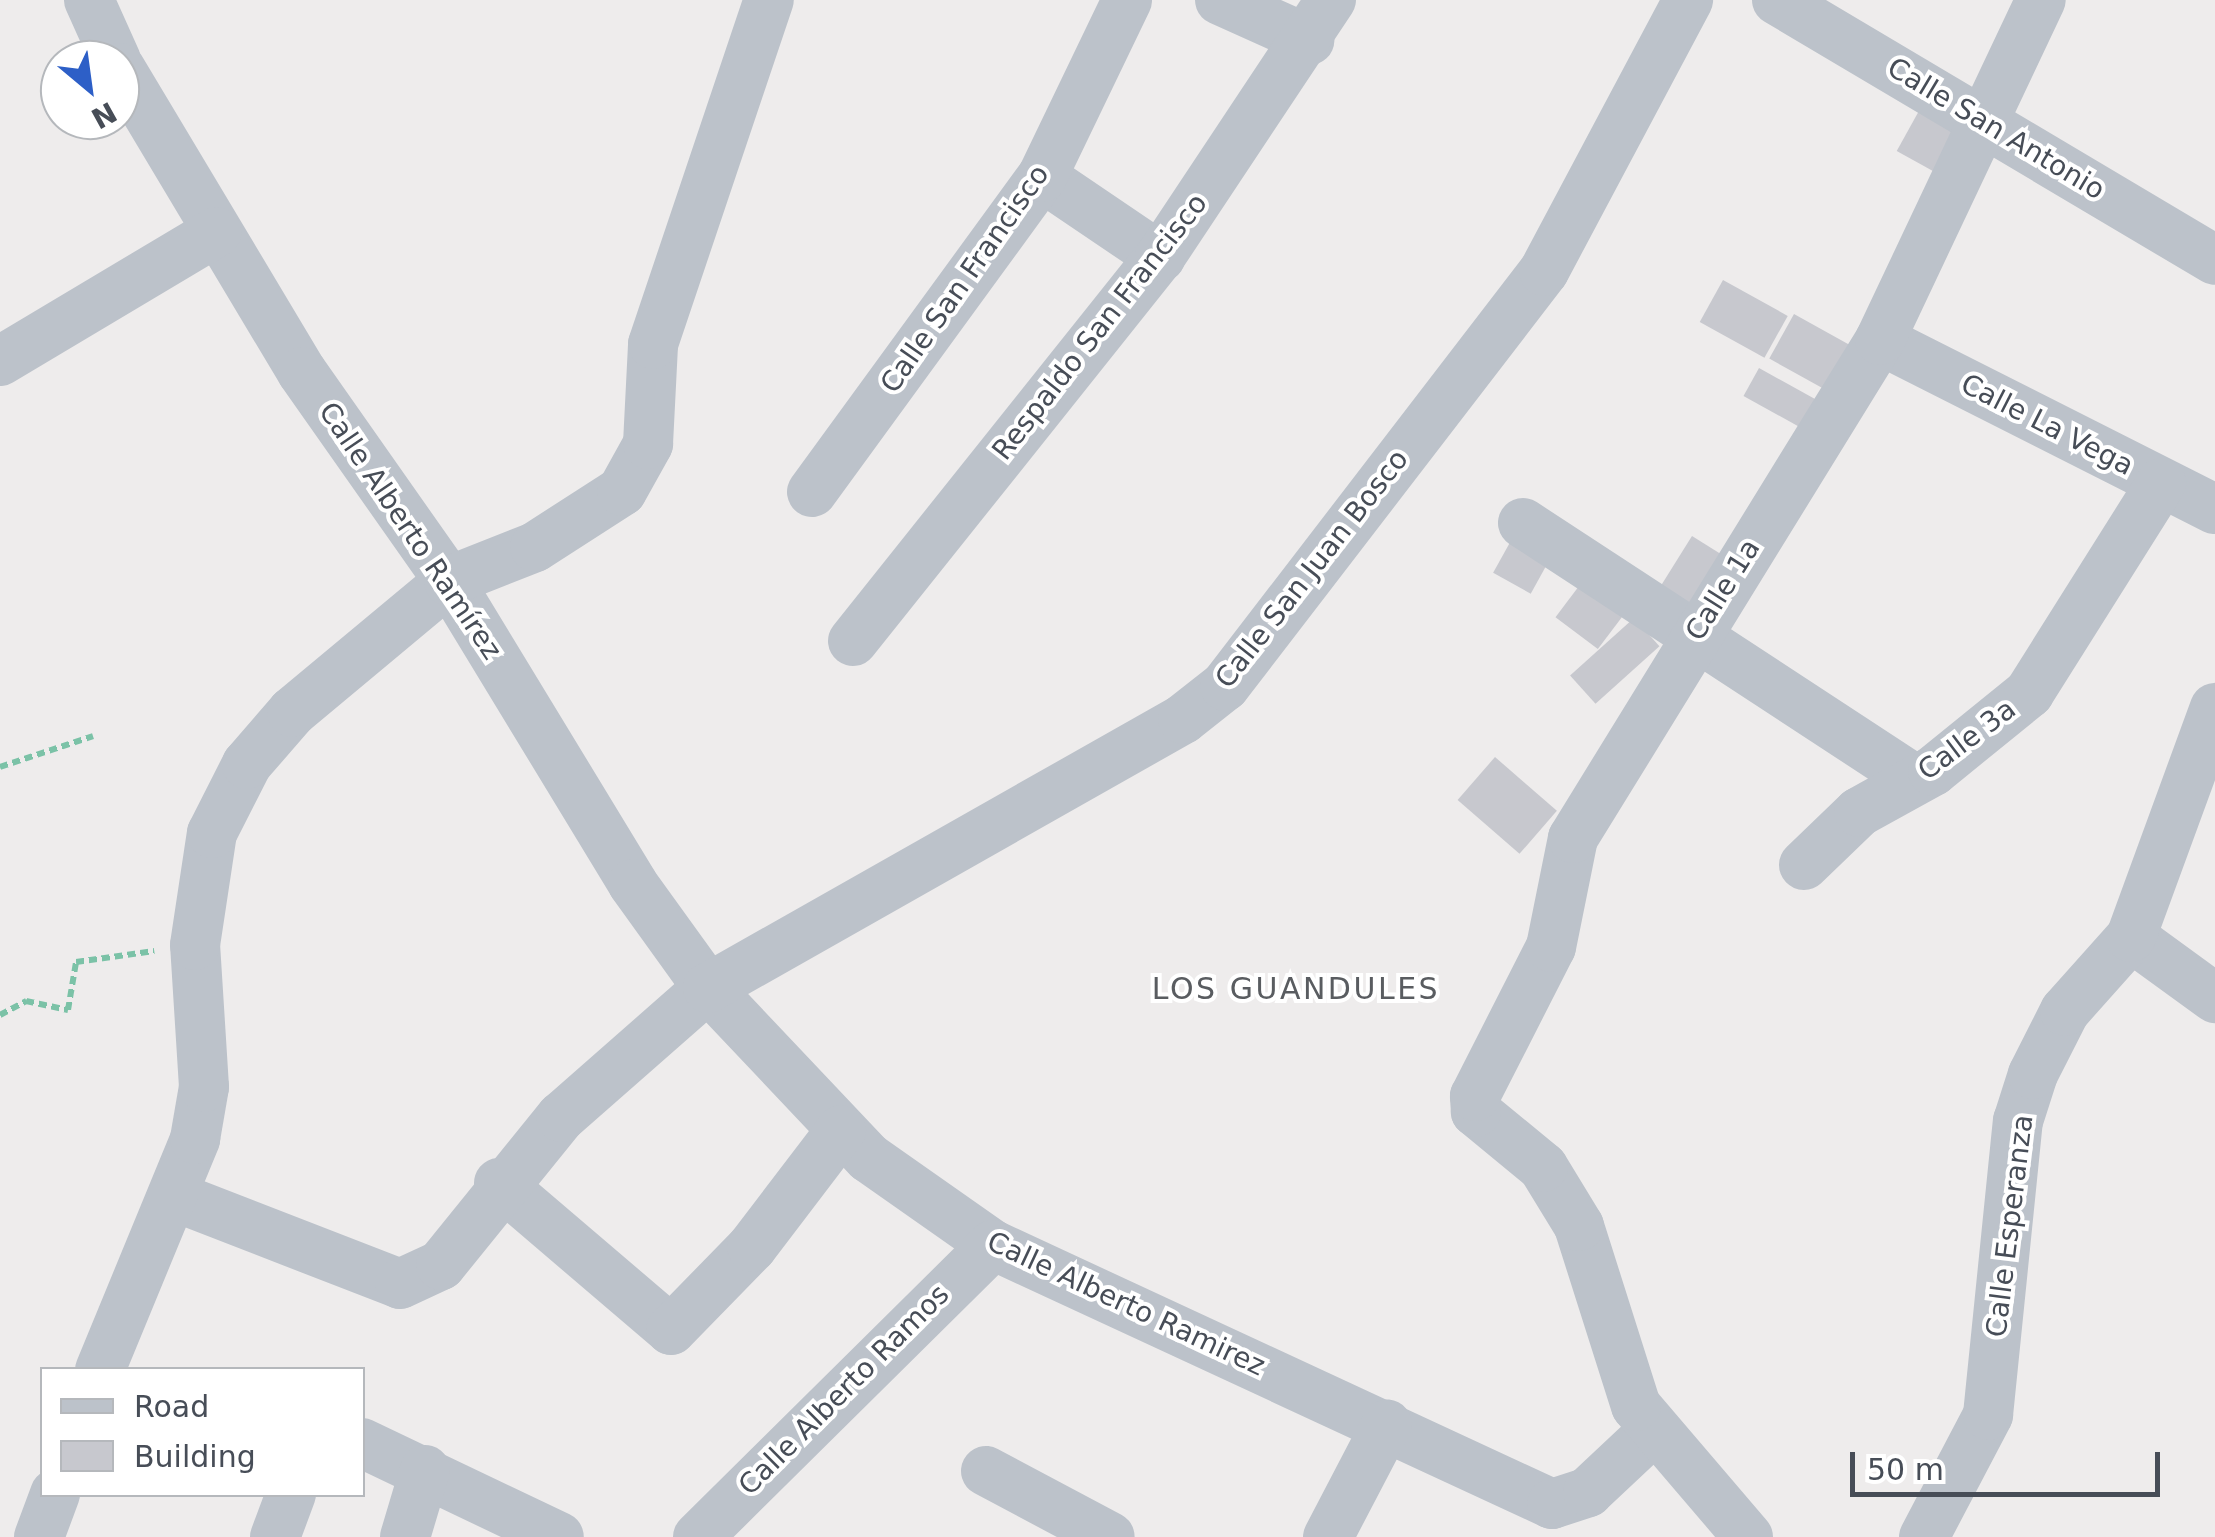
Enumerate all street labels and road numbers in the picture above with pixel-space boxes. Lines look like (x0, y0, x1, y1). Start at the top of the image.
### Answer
street label: Calle San Antonio (1881, 51, 2111, 207)
street label: Calle San Francisco (874, 158, 1056, 400)
street label: Respaldo San Francisco (986, 187, 1214, 467)
street label: Calle La Vega (1955, 367, 2139, 483)
street label: Calle Alberto Ramírez (311, 396, 509, 666)
street label: Calle San Juan Bosco (1208, 443, 1416, 695)
street label: Calle 1a (1679, 533, 1767, 647)
street label: Calle 3a (1912, 692, 2022, 788)
street label: Calle Esperanza (1980, 1113, 2040, 1339)
street label: Calle Alberto Ramirez (982, 1225, 1270, 1383)
street label: Calle Alberto Ramos (732, 1278, 956, 1502)

